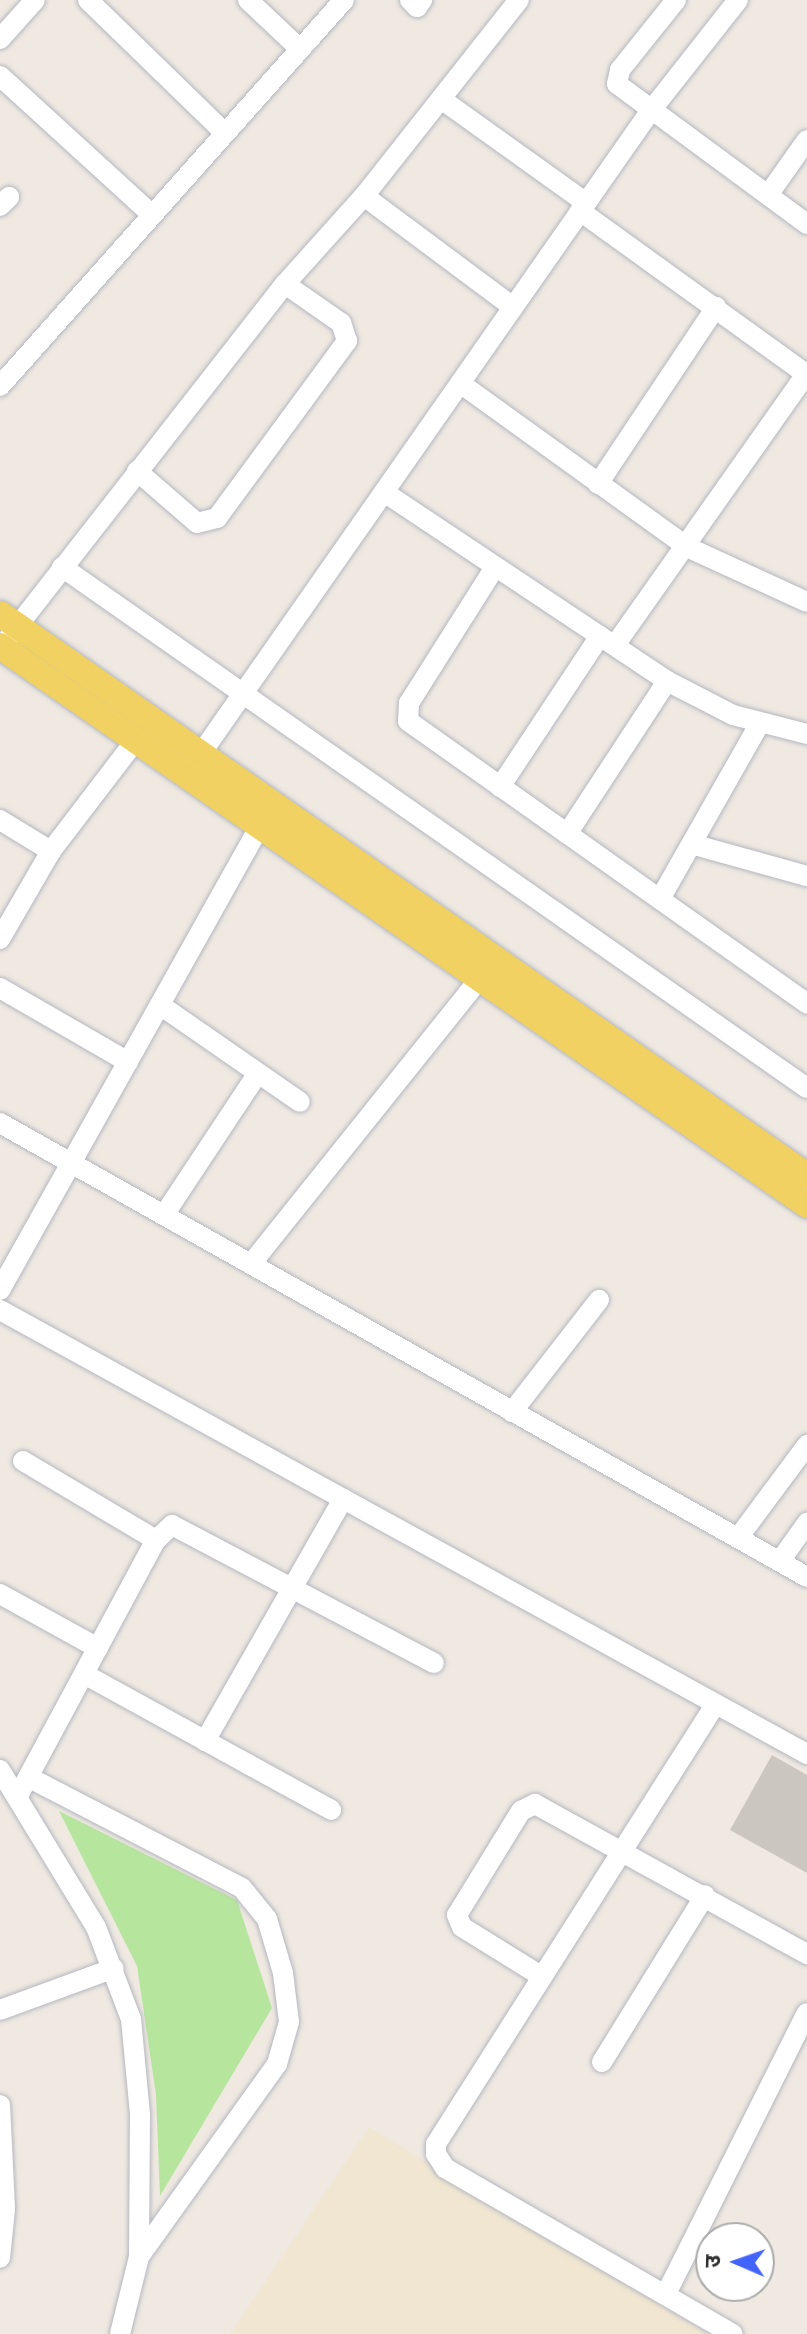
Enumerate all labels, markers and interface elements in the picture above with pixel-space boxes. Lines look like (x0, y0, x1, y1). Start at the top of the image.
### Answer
north arrow (695, 2222, 775, 2302)
text: उ (700, 2254, 725, 2268)

